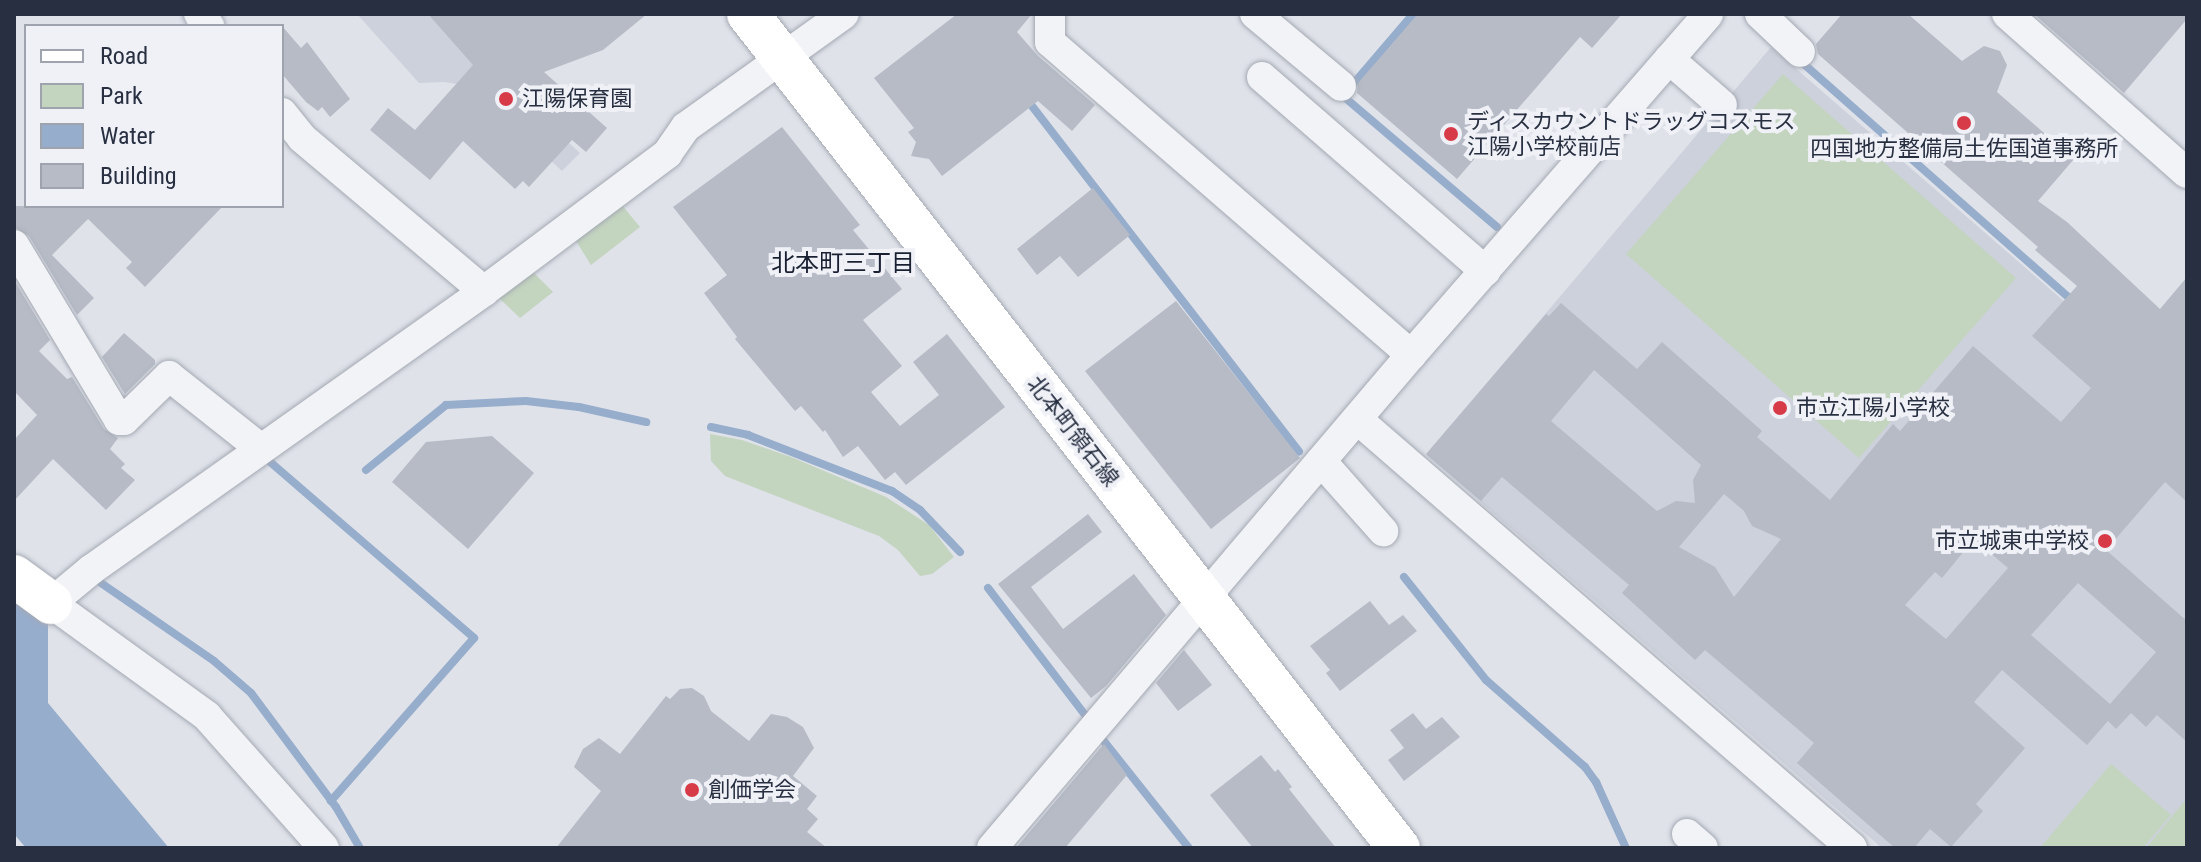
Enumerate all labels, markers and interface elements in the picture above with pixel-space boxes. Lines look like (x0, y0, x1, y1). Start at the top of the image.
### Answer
legend (24, 24, 284, 208)
text: Road (100, 42, 148, 70)
text: Park (100, 82, 143, 110)
place label: 江陽保育園 (522, 86, 632, 112)
marker: 江陽保育園 (497, 90, 515, 108)
place label: ディスカウントドラッグコスモス 江陽小学校前店 (1467, 108, 1797, 160)
marker: 四国地方整備局土佐国道事務所 (1955, 114, 1973, 132)
text: Water (100, 122, 155, 150)
marker: ディスカウントドラッグコスモス 江陽小学校前店 (1442, 125, 1460, 143)
place label: 四国地方整備局土佐国道事務所 (1810, 136, 2118, 162)
text: Building (100, 162, 177, 190)
district label: 北本町三丁目 (771, 250, 915, 278)
street label: 北本町領石線 (1022, 371, 1124, 491)
place label: 市立江陽小学校 (1796, 395, 1950, 421)
marker: 市立江陽小学校 (1771, 399, 1789, 417)
place label: 市立城東中学校 (1935, 528, 2089, 554)
marker: 市立城東中学校 (2096, 532, 2114, 550)
place label: 創価学会 (708, 777, 796, 803)
marker: 創価学会 (683, 781, 701, 799)

